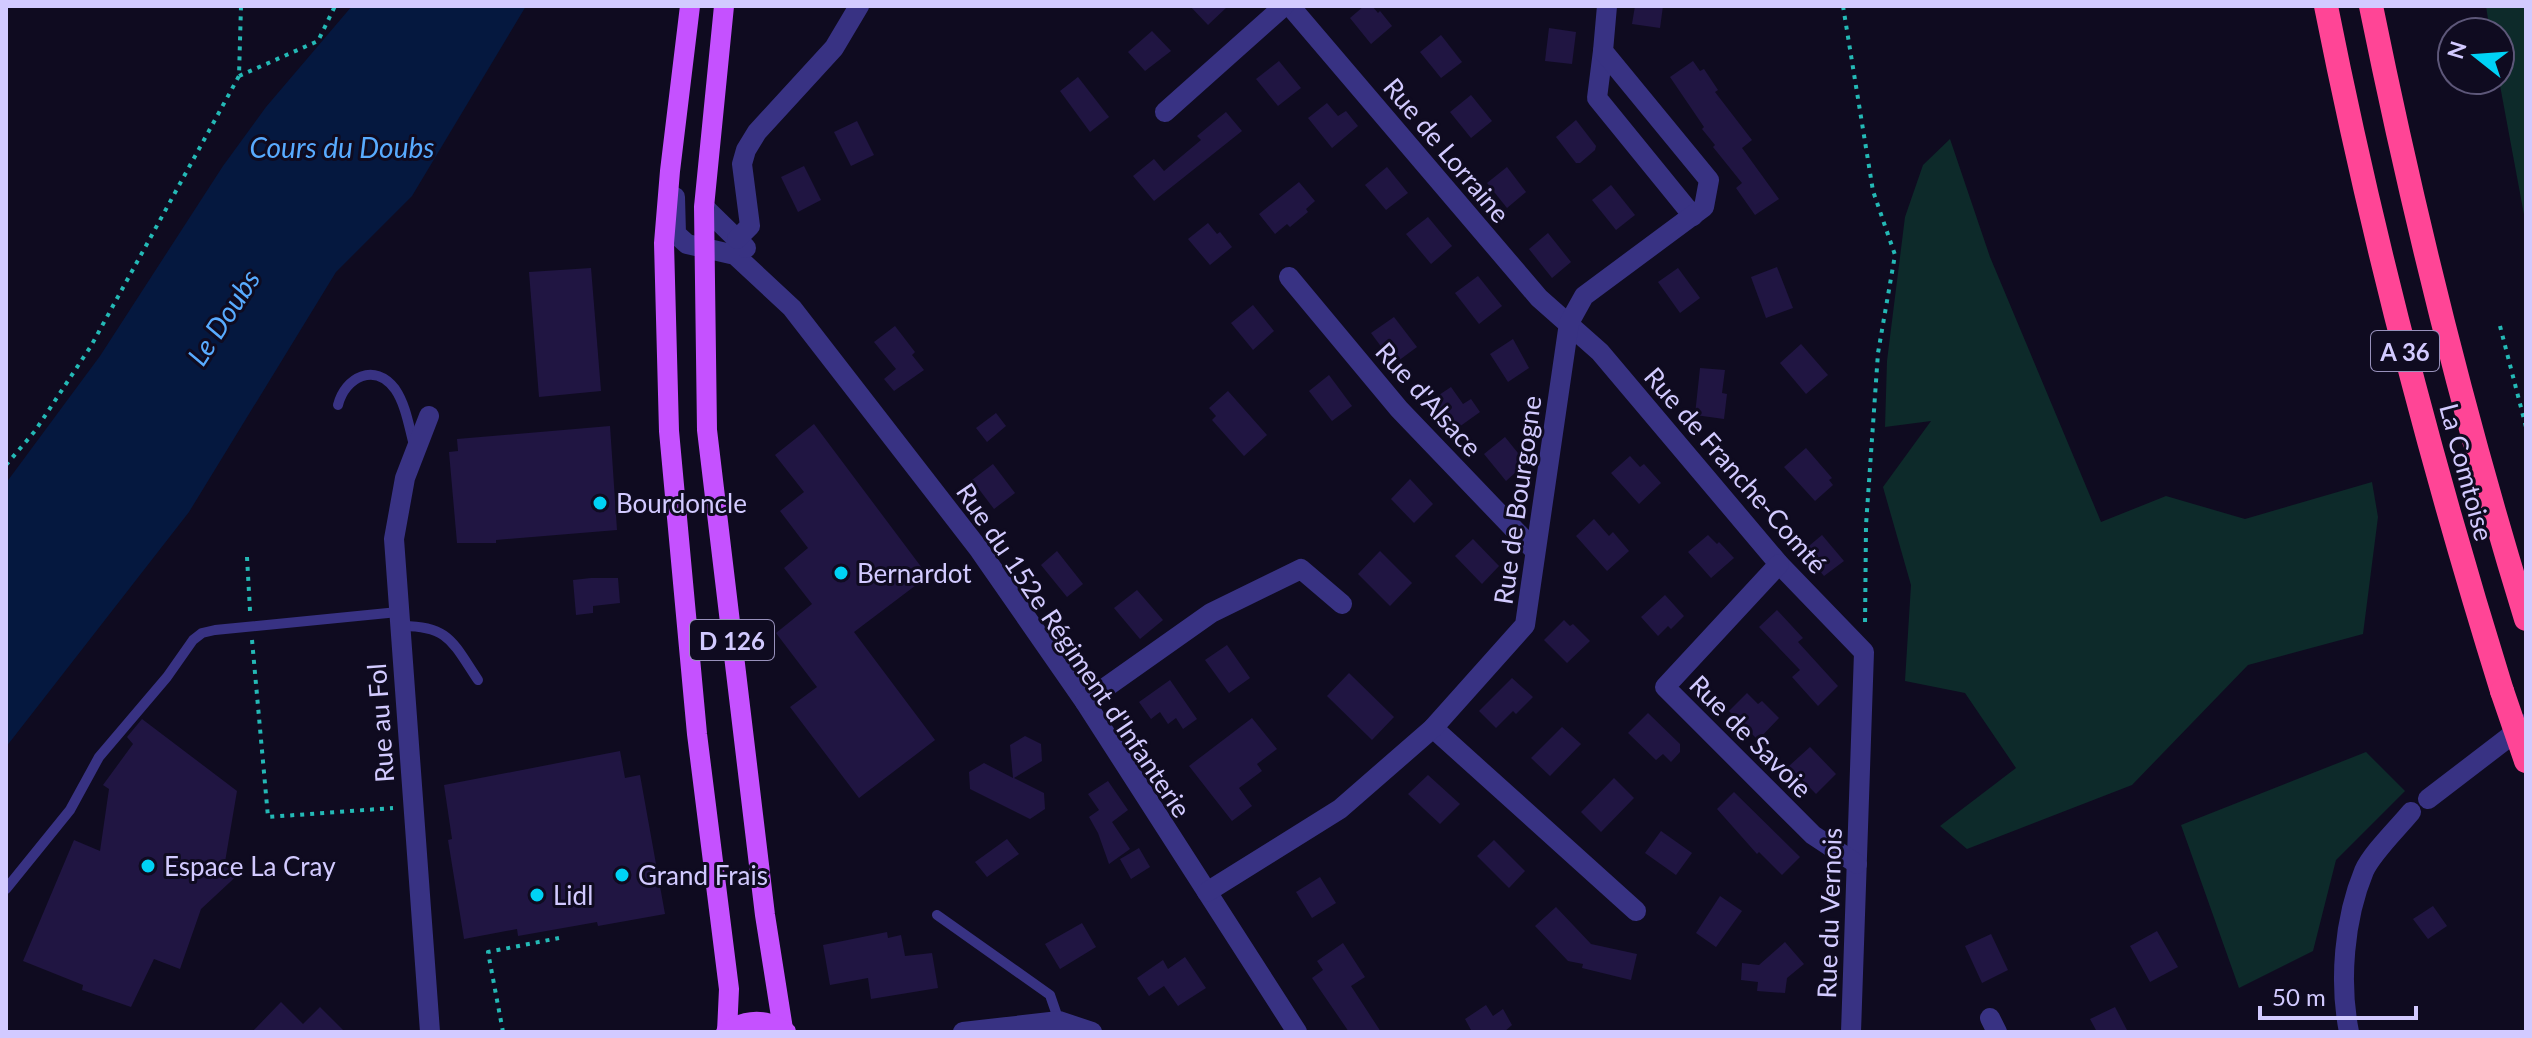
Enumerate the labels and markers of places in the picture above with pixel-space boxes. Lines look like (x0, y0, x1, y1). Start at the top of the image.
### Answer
place label: Bourdoncle (616, 487, 747, 519)
marker: Bourdoncle (591, 494, 609, 512)
place label: Bernardot (857, 557, 972, 589)
marker: Bernardot (832, 564, 850, 582)
place label: Espace La Cray (164, 850, 336, 882)
marker: Espace La Cray (139, 857, 157, 875)
place label: Grand Frais (638, 859, 768, 891)
marker: Grand Frais (613, 866, 631, 884)
place label: Lidl (553, 879, 593, 911)
marker: Lidl (528, 886, 546, 904)

